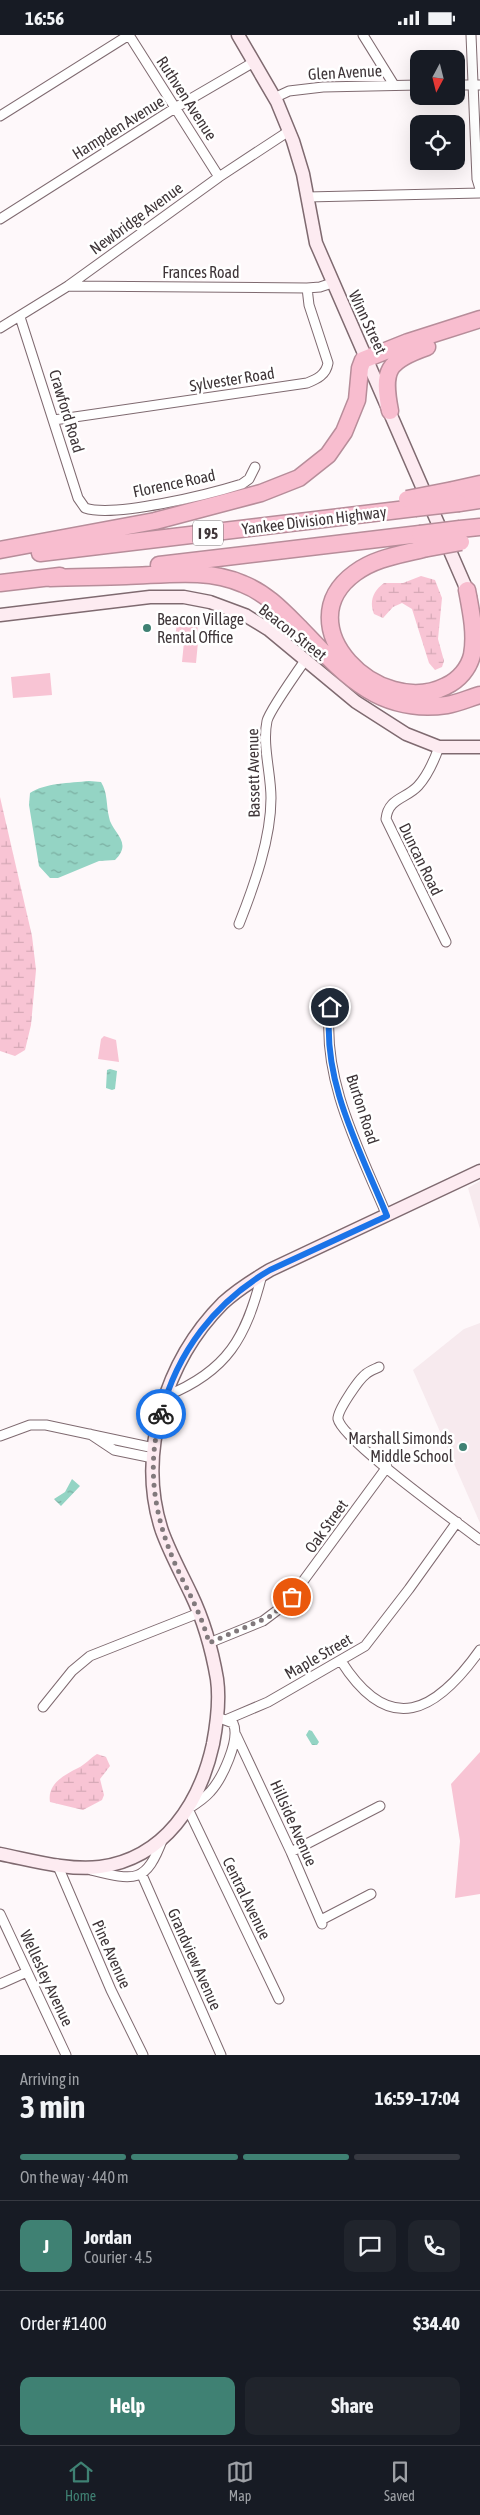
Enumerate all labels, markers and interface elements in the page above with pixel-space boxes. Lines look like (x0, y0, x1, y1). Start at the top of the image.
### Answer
text: 16:56 (25, 7, 64, 29)
north arrow (410, 50, 465, 105)
map controls (410, 50, 465, 170)
street label: Ruthven Avenue (153, 53, 221, 143)
street label: Glen Avenue (308, 61, 382, 83)
street label: Hampden Avenue (69, 92, 168, 163)
button: locate (410, 115, 465, 170)
street label: Newbridge Avenue (86, 178, 186, 258)
street label: Frances Road (162, 263, 240, 281)
street label: Winn Street (345, 287, 391, 357)
street label: Sylvester Road (188, 363, 276, 396)
street label: Crawford Road (46, 367, 88, 455)
street label: Florence Road (131, 465, 217, 501)
street label: Yankee Division Highway (241, 502, 388, 539)
road number: I 95 (193, 521, 223, 545)
street label: Beacon Street (256, 600, 331, 664)
place label: Beacon Village Rental Office (157, 610, 244, 646)
marker: Beacon Village Rental Office (141, 622, 153, 634)
street label: Bassett Avenue (243, 728, 263, 818)
street label: Duncan Road (396, 820, 446, 898)
pin (309, 986, 351, 1028)
icon: home (316, 993, 344, 1021)
street label: Burton Road (343, 1072, 383, 1146)
courier (136, 1389, 186, 1439)
icon: bike (147, 1400, 175, 1428)
place label: Marshall Simonds Middle School (348, 1429, 454, 1465)
marker: Marshall Simonds Middle School (457, 1441, 469, 1453)
street label: Oak Street (301, 1496, 351, 1556)
pin (271, 1576, 313, 1618)
icon: bag (278, 1583, 306, 1611)
street label: Maple Street (281, 1629, 356, 1683)
street label: Hillside Avenue (267, 1777, 321, 1869)
street label: Central Avenue (219, 1854, 275, 1942)
street label: Grandview Avenue (165, 1906, 225, 2012)
street label: Pine Avenue (89, 1917, 135, 1991)
street label: Wellesley Avenue (16, 1927, 77, 2029)
text: Arriving in (20, 2070, 80, 2088)
text: 16:59–17:04 (375, 2087, 460, 2109)
text: 3 min (20, 2088, 85, 2125)
text: On the way · 440 m (20, 2168, 129, 2186)
button: chat (344, 2220, 396, 2272)
button: phone (408, 2220, 460, 2272)
text: Jordan (84, 2226, 132, 2248)
text: J (43, 2235, 49, 2257)
text: Courier · 4.5 (84, 2248, 153, 2266)
text: Order #1400 (20, 2312, 107, 2334)
text: $34.40 (413, 2312, 460, 2334)
button: Help (20, 2377, 235, 2435)
button: Share (245, 2377, 460, 2435)
tab: Home (65, 2458, 96, 2504)
tab: Map (226, 2458, 254, 2504)
tab: Saved (384, 2458, 415, 2504)

